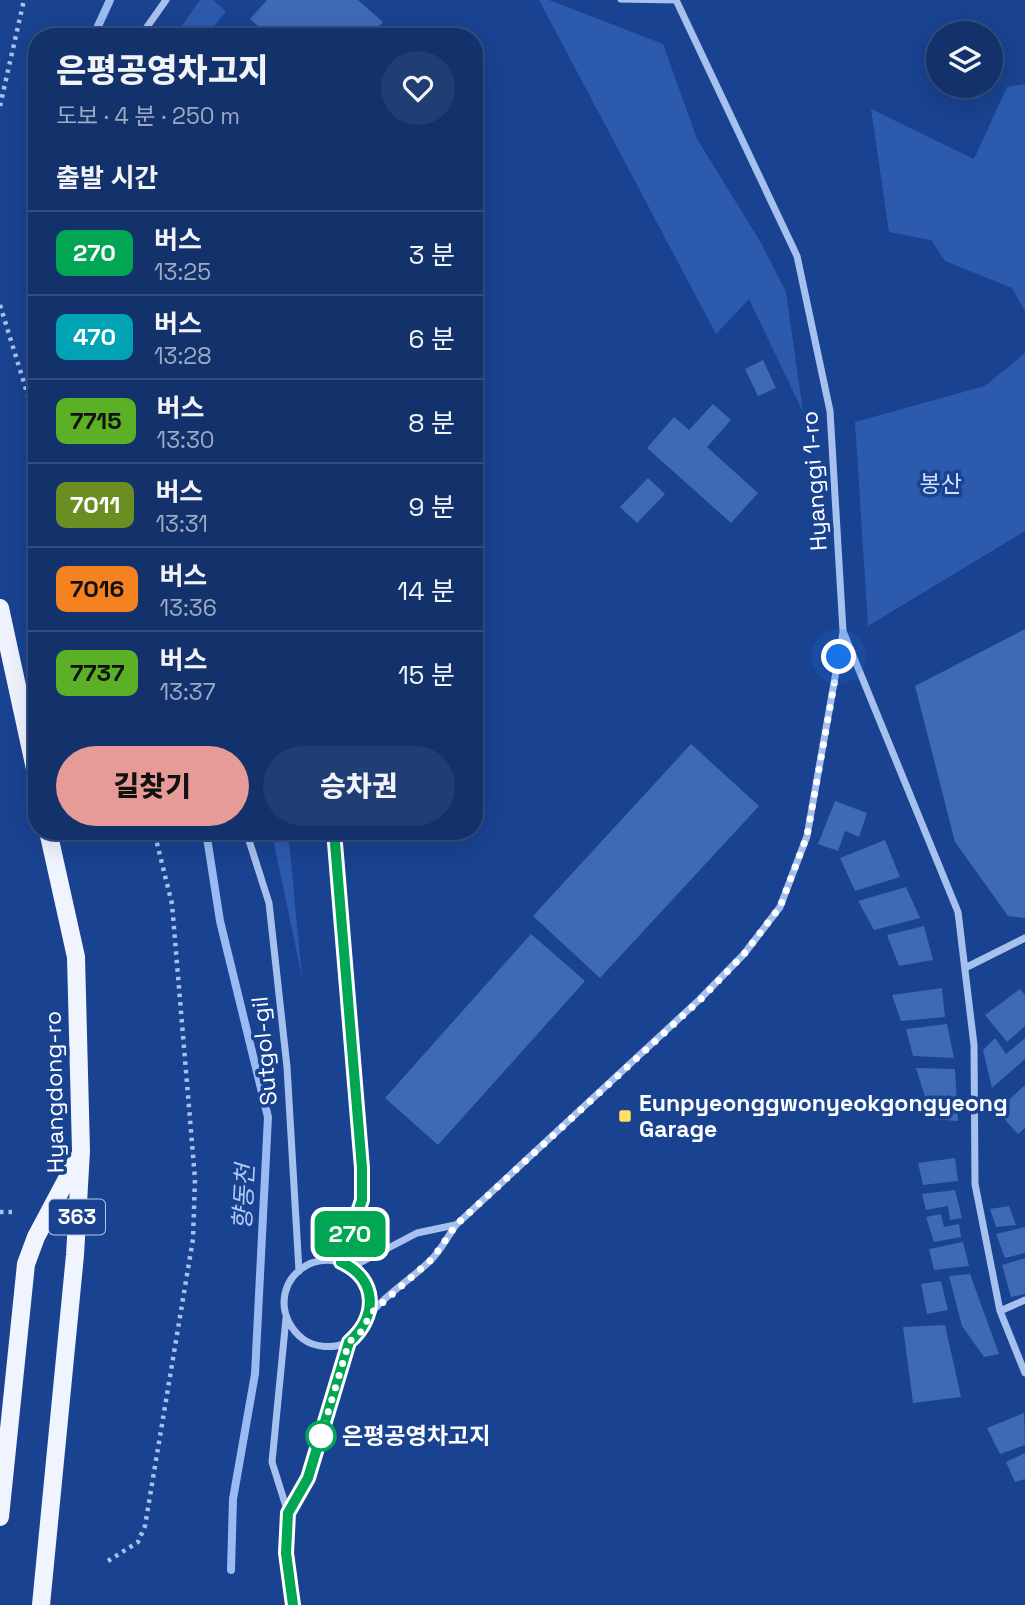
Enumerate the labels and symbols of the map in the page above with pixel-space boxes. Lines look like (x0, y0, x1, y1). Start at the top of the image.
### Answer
street label: Hyanggi 1-ro (794, 410, 834, 552)
park label: 봉산 (920, 469, 962, 499)
your location (821, 639, 856, 674)
street label: Sutgol-gil (244, 995, 284, 1107)
street label: Hyangdong-ro (38, 1011, 70, 1173)
place label: Eunpyeonggwonyeokgongyeong Garage (639, 1088, 1008, 1144)
marker: Eunpyeonggwonyeokgongyeong Garage (617, 1108, 633, 1124)
water label: 향동천 (226, 1160, 261, 1231)
road number: 363 (49, 1200, 105, 1234)
line badge: 270 (310, 1211, 390, 1257)
marker: 은평공영차고지 (306, 1421, 336, 1451)
place label: 은평공영차고지 (342, 1421, 490, 1451)

